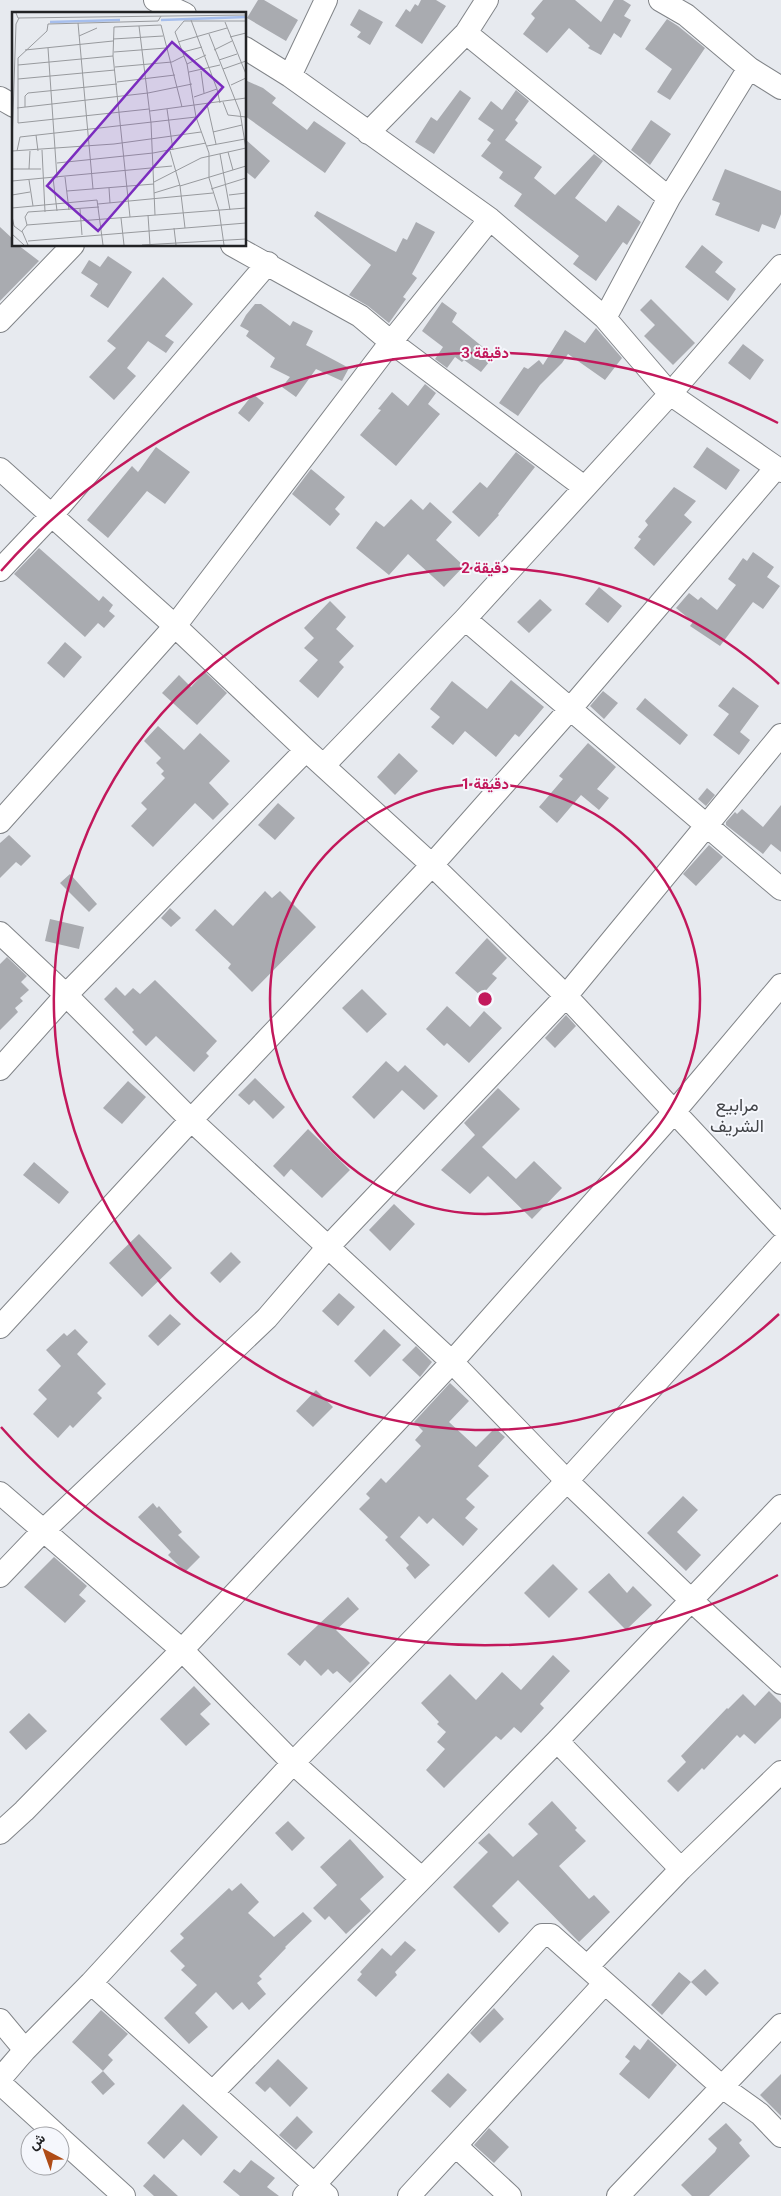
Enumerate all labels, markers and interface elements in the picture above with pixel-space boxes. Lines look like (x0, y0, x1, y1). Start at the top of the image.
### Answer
inset map (12, 12, 246, 246)
text: 3 دقيقة (461, 344, 509, 362)
text: 2 دقيقة (461, 559, 509, 577)
text: 1 دقيقة (461, 775, 509, 793)
centre of rings (476, 990, 494, 1008)
district label: مرابيع الشريف (710, 1094, 764, 1137)
north arrow (20, 2126, 70, 2176)
text: ش (25, 2130, 49, 2154)

